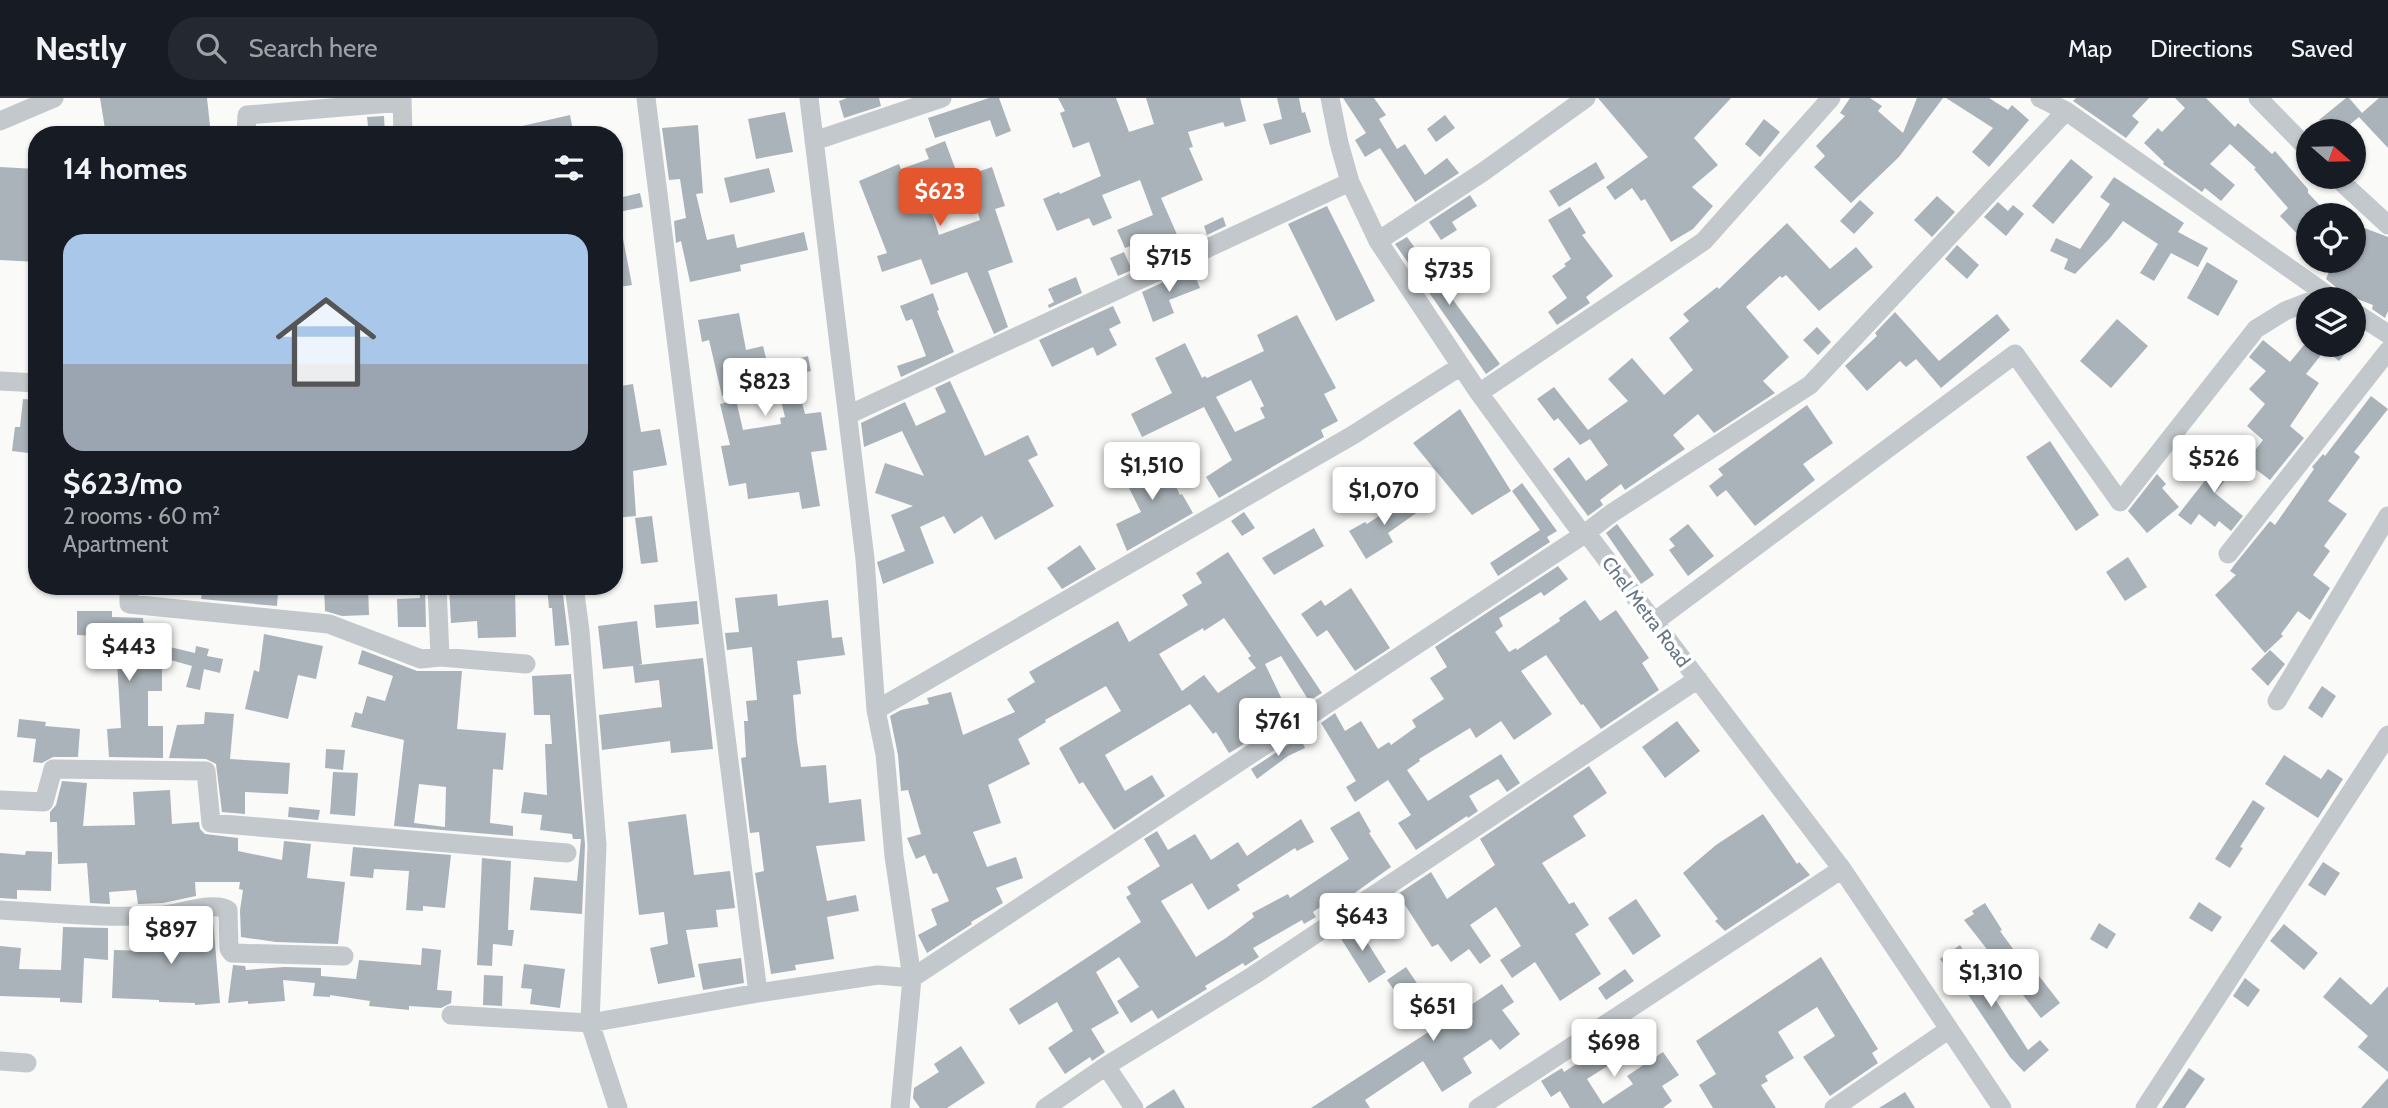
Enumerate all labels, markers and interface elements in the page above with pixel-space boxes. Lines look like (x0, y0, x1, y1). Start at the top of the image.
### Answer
search box (168, 17, 658, 80)
text: Nestly (35, 28, 126, 68)
icon: search (192, 29, 230, 67)
text: Search here (248, 32, 378, 64)
text: Map (2068, 34, 2112, 63)
text: Directions (2150, 34, 2253, 63)
text: Saved (2291, 34, 2353, 63)
north arrow (2296, 119, 2366, 189)
map controls (2296, 119, 2366, 357)
icon: filters (550, 149, 588, 187)
text: 14 homes (63, 150, 187, 187)
pin: $623 (899, 169, 981, 228)
text: $623 (915, 177, 965, 205)
button: locate (2296, 203, 2366, 273)
pin: $715 (1128, 234, 1210, 294)
text: $715 (1146, 243, 1192, 271)
pin: $735 (1408, 248, 1490, 307)
text: $735 (1424, 256, 1474, 284)
icon: home (263, 279, 389, 405)
button: layers (2296, 287, 2366, 357)
pin: $823 (724, 358, 806, 418)
text: $823 (739, 367, 791, 395)
pin: $526 (2173, 436, 2255, 495)
pin: $1,510 (1095, 442, 1209, 502)
text: $526 (2189, 444, 2239, 472)
text: $1,510 (1120, 451, 1184, 479)
text: $623/mo (63, 465, 182, 502)
pin: $1,070 (1327, 468, 1441, 527)
text: $1,070 (1349, 476, 1419, 504)
text: 2 rooms · 60 m² (63, 502, 220, 530)
text: Apartment (63, 530, 168, 558)
street label: Chel Metra Road (1597, 552, 1695, 672)
pin: $443 (88, 624, 170, 683)
text: $443 (102, 632, 156, 660)
pin: $761 (1237, 698, 1319, 758)
text: $761 (1255, 707, 1301, 735)
pin: $643 (1321, 894, 1403, 953)
text: $643 (1336, 902, 1388, 930)
pin: $897 (130, 906, 212, 966)
text: $897 (145, 915, 197, 943)
pin: $1,310 (1934, 950, 2048, 1009)
text: $1,310 (1959, 958, 2023, 986)
pin: $651 (1392, 984, 1474, 1043)
text: $651 (1409, 992, 1457, 1020)
pin: $698 (1573, 1020, 1655, 1079)
text: $698 (1587, 1028, 1641, 1056)

